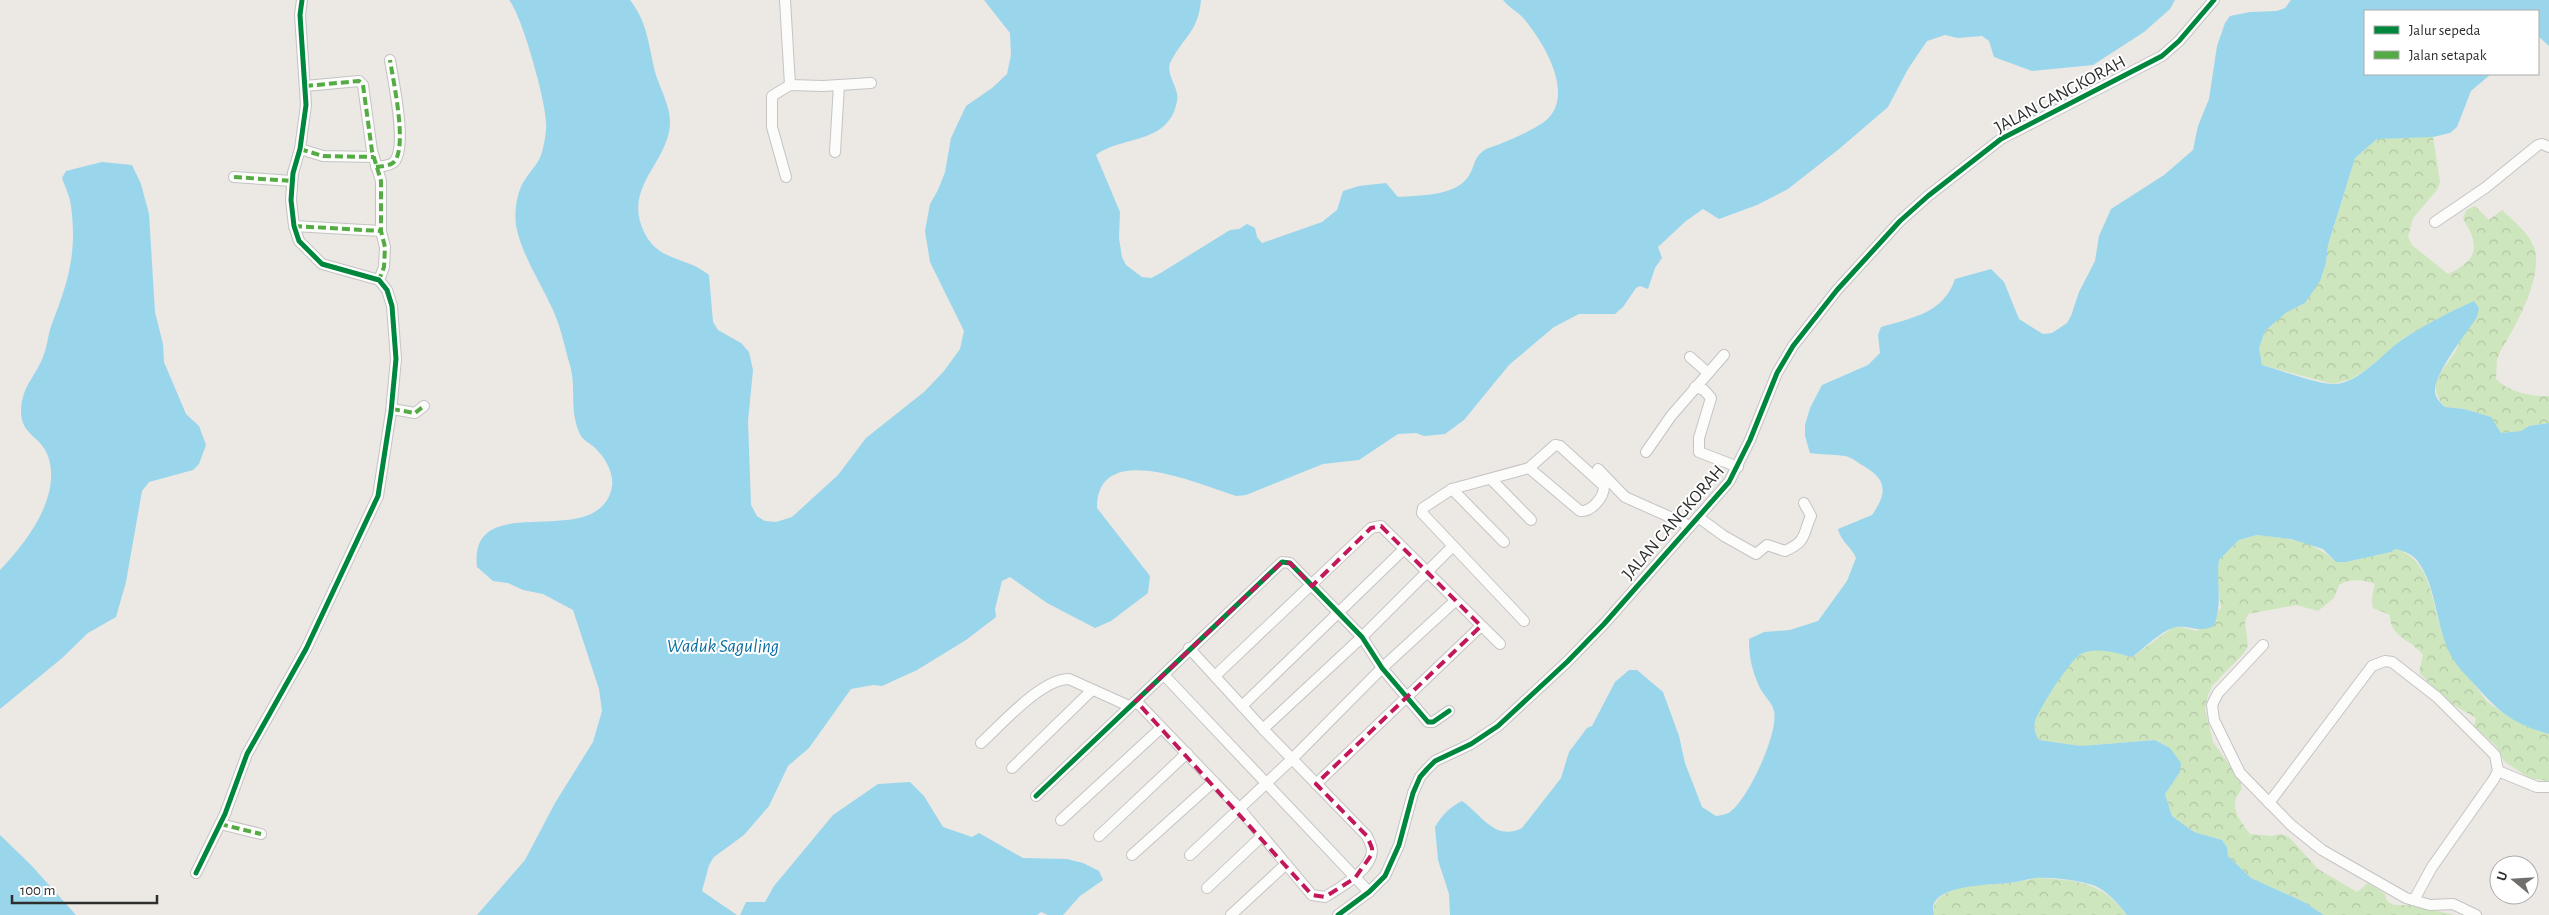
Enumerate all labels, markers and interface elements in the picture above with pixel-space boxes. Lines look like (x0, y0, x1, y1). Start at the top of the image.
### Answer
legend (2364, 10, 2539, 75)
text: Jalur sepeda (2409, 23, 2481, 38)
text: Jalan setapak (2409, 48, 2487, 63)
street label: JALAN CANGKORAH (1992, 53, 2129, 137)
street label: JALAN CANGKORAH (1619, 462, 1728, 583)
water label: Waduk Saguling (667, 637, 779, 656)
north arrow (2489, 855, 2539, 905)
text: U (2495, 870, 2511, 883)
scale bar (12, 872, 158, 904)
text: 100 m (20, 883, 55, 898)

